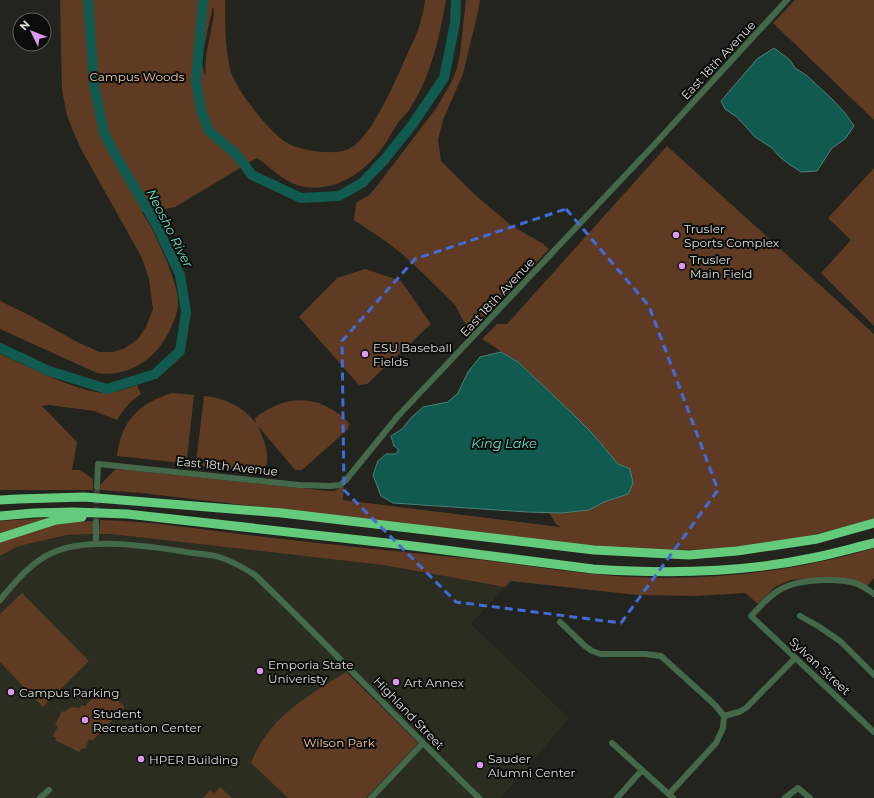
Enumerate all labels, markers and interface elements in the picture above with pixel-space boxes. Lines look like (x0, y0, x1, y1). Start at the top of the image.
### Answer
north arrow (12, 12, 52, 52)
text: N (17, 17, 33, 33)
street label: East 18th Avenue (678, 17, 758, 103)
park label: Campus Woods (89, 69, 185, 84)
water label: Neosho River (143, 186, 197, 271)
place label: Trusler Sports Complex (684, 221, 780, 250)
marker: Trusler Sports Complex (671, 230, 681, 240)
place label: Trusler Main Field (690, 252, 752, 281)
street label: East 18th Avenue (457, 254, 537, 340)
marker: Trusler Main Field (677, 261, 687, 271)
place label: ESU Baseball Fields (373, 340, 452, 369)
marker: ESU Baseball Fields (360, 349, 370, 359)
water label: King Lake (471, 435, 537, 451)
street label: East 18th Avenue (175, 453, 279, 479)
street label: Sylvan Street (786, 634, 854, 698)
place label: Emporia State Univeristy (268, 657, 354, 686)
marker: Emporia State Univeristy (255, 666, 265, 676)
street label: Highland Street (371, 674, 448, 753)
place label: Art Annex (404, 675, 465, 690)
marker: Art Annex (391, 677, 401, 687)
place label: Campus Parking (19, 685, 119, 700)
marker: Campus Parking (6, 687, 16, 697)
place label: Student Recreation Center (93, 706, 202, 735)
marker: Student Recreation Center (80, 715, 90, 725)
park label: Wilson Park (303, 735, 376, 750)
place label: Sauder Alumni Center (488, 751, 576, 780)
place label: HPER Building (149, 752, 238, 767)
marker: HPER Building (136, 754, 146, 764)
marker: Sauder Alumni Center (475, 760, 485, 770)

